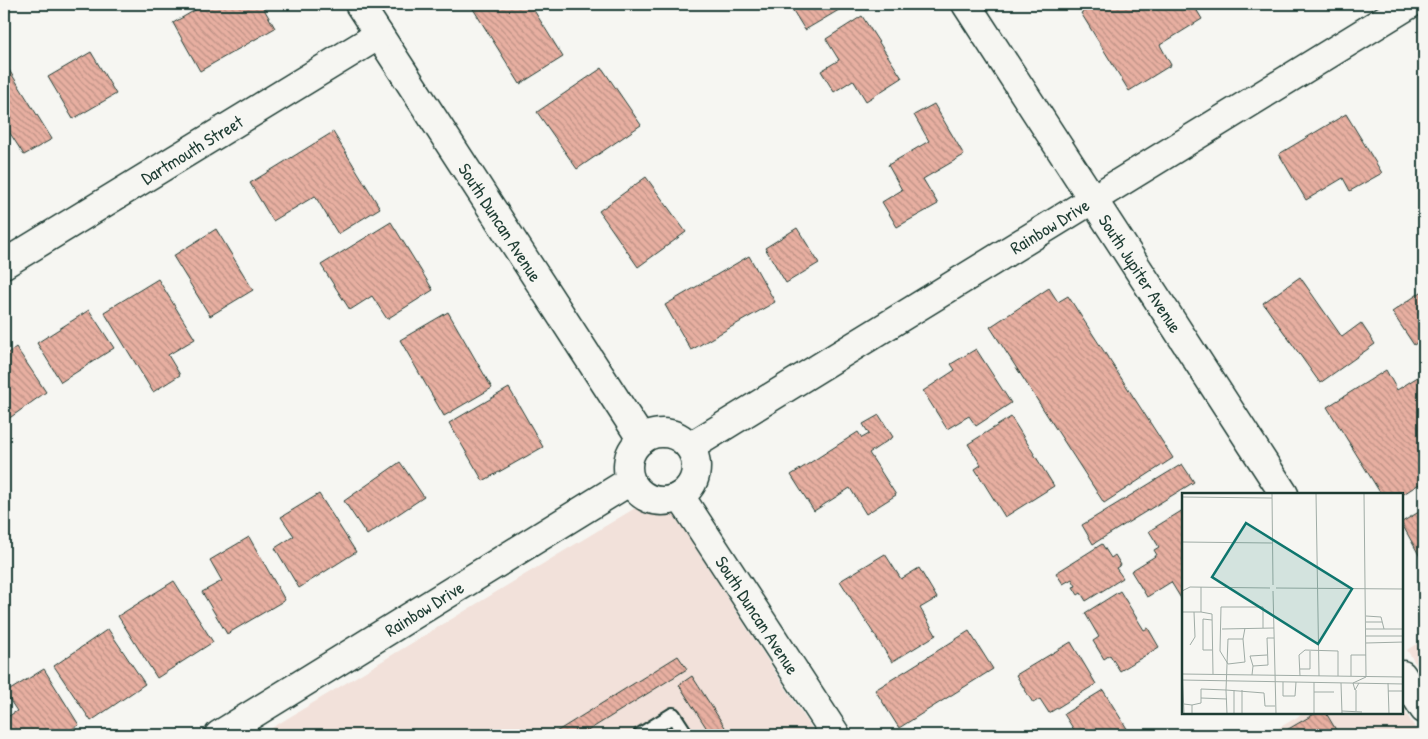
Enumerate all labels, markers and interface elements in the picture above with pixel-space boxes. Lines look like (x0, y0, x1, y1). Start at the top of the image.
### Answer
street label: Dartmouth Street (136, 108, 248, 190)
street label: South Duncan Avenue (453, 158, 548, 286)
street label: Rainbow Drive (1005, 192, 1094, 260)
street label: South Jupiter Avenue (1093, 209, 1188, 337)
inset map (1182, 493, 1403, 714)
street label: South Duncan Avenue (710, 551, 805, 679)
street label: Rainbow Drive (380, 574, 468, 642)

